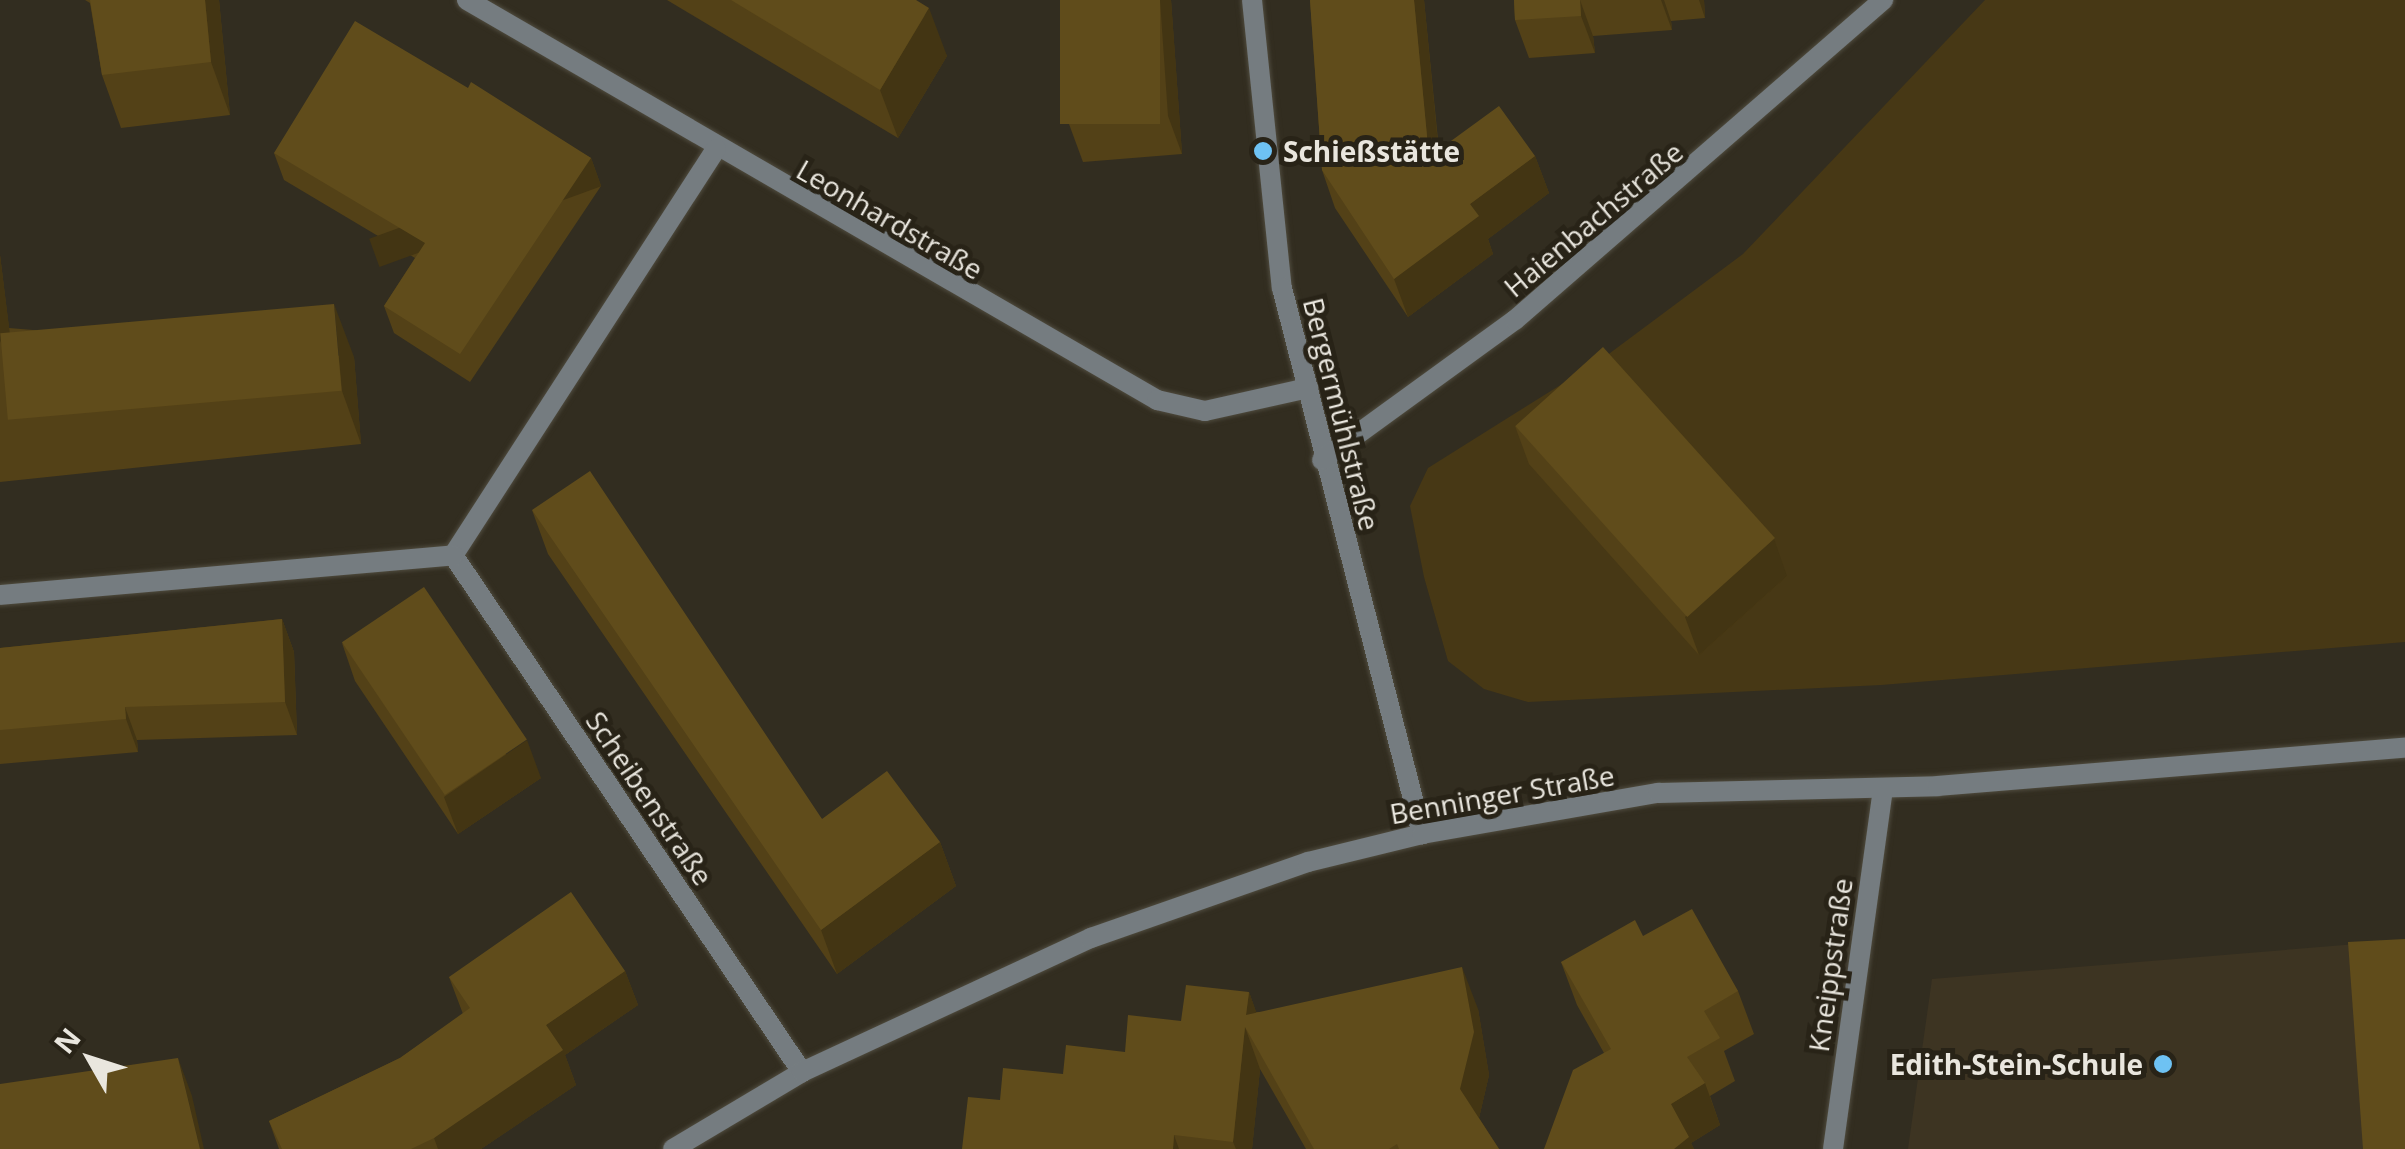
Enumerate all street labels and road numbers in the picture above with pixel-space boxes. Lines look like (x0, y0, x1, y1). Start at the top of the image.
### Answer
street label: Haienbachstraße (1497, 134, 1689, 304)
street label: Leonhardstraße (791, 152, 989, 286)
street label: Bergermühlstraße (1297, 294, 1387, 534)
street label: Scheibenstraße (580, 705, 720, 891)
street label: Benninger Straße (1387, 758, 1617, 830)
street label: Kneippstraße (1801, 876, 1859, 1054)

